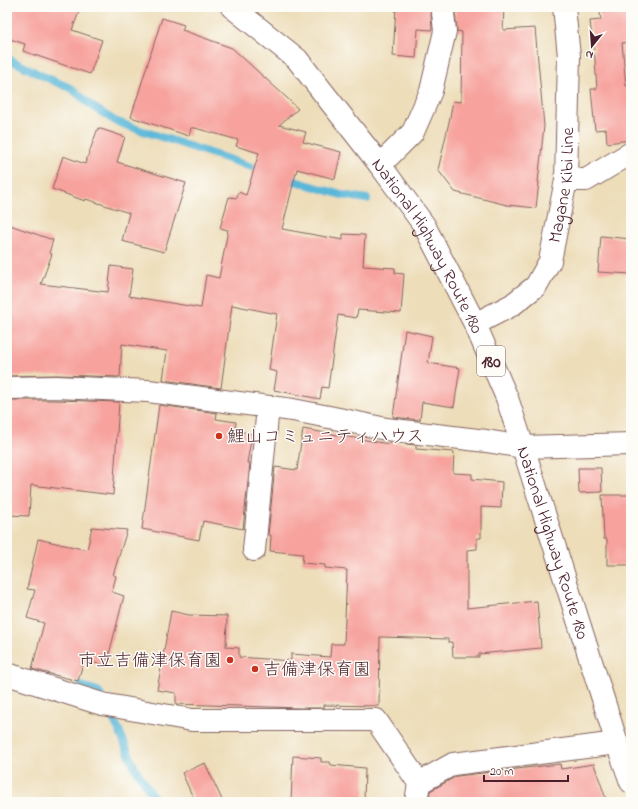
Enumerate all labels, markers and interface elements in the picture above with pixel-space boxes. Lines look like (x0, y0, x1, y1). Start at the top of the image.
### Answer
north arrow (572, 26, 612, 66)
text: N (583, 46, 595, 63)
street label: Magane Kibi Line (543, 126, 582, 245)
street label: National Highway Route 180 (364, 153, 489, 338)
road number: 180 (477, 346, 505, 376)
place label: 鯉山コミュニティハウス (227, 425, 424, 451)
marker: 鯉山コミュニティハウス (214, 431, 224, 441)
street label: National Highway Route 180 (509, 443, 594, 643)
place label: 市立吉備津保育園 (78, 649, 222, 675)
marker: 市立吉備津保育園 (225, 655, 235, 665)
place label: 吉備津保育園 (263, 658, 371, 684)
marker: 吉備津保育園 (250, 664, 260, 674)
scale bar (484, 757, 568, 783)
text: 20 m (490, 763, 513, 781)

